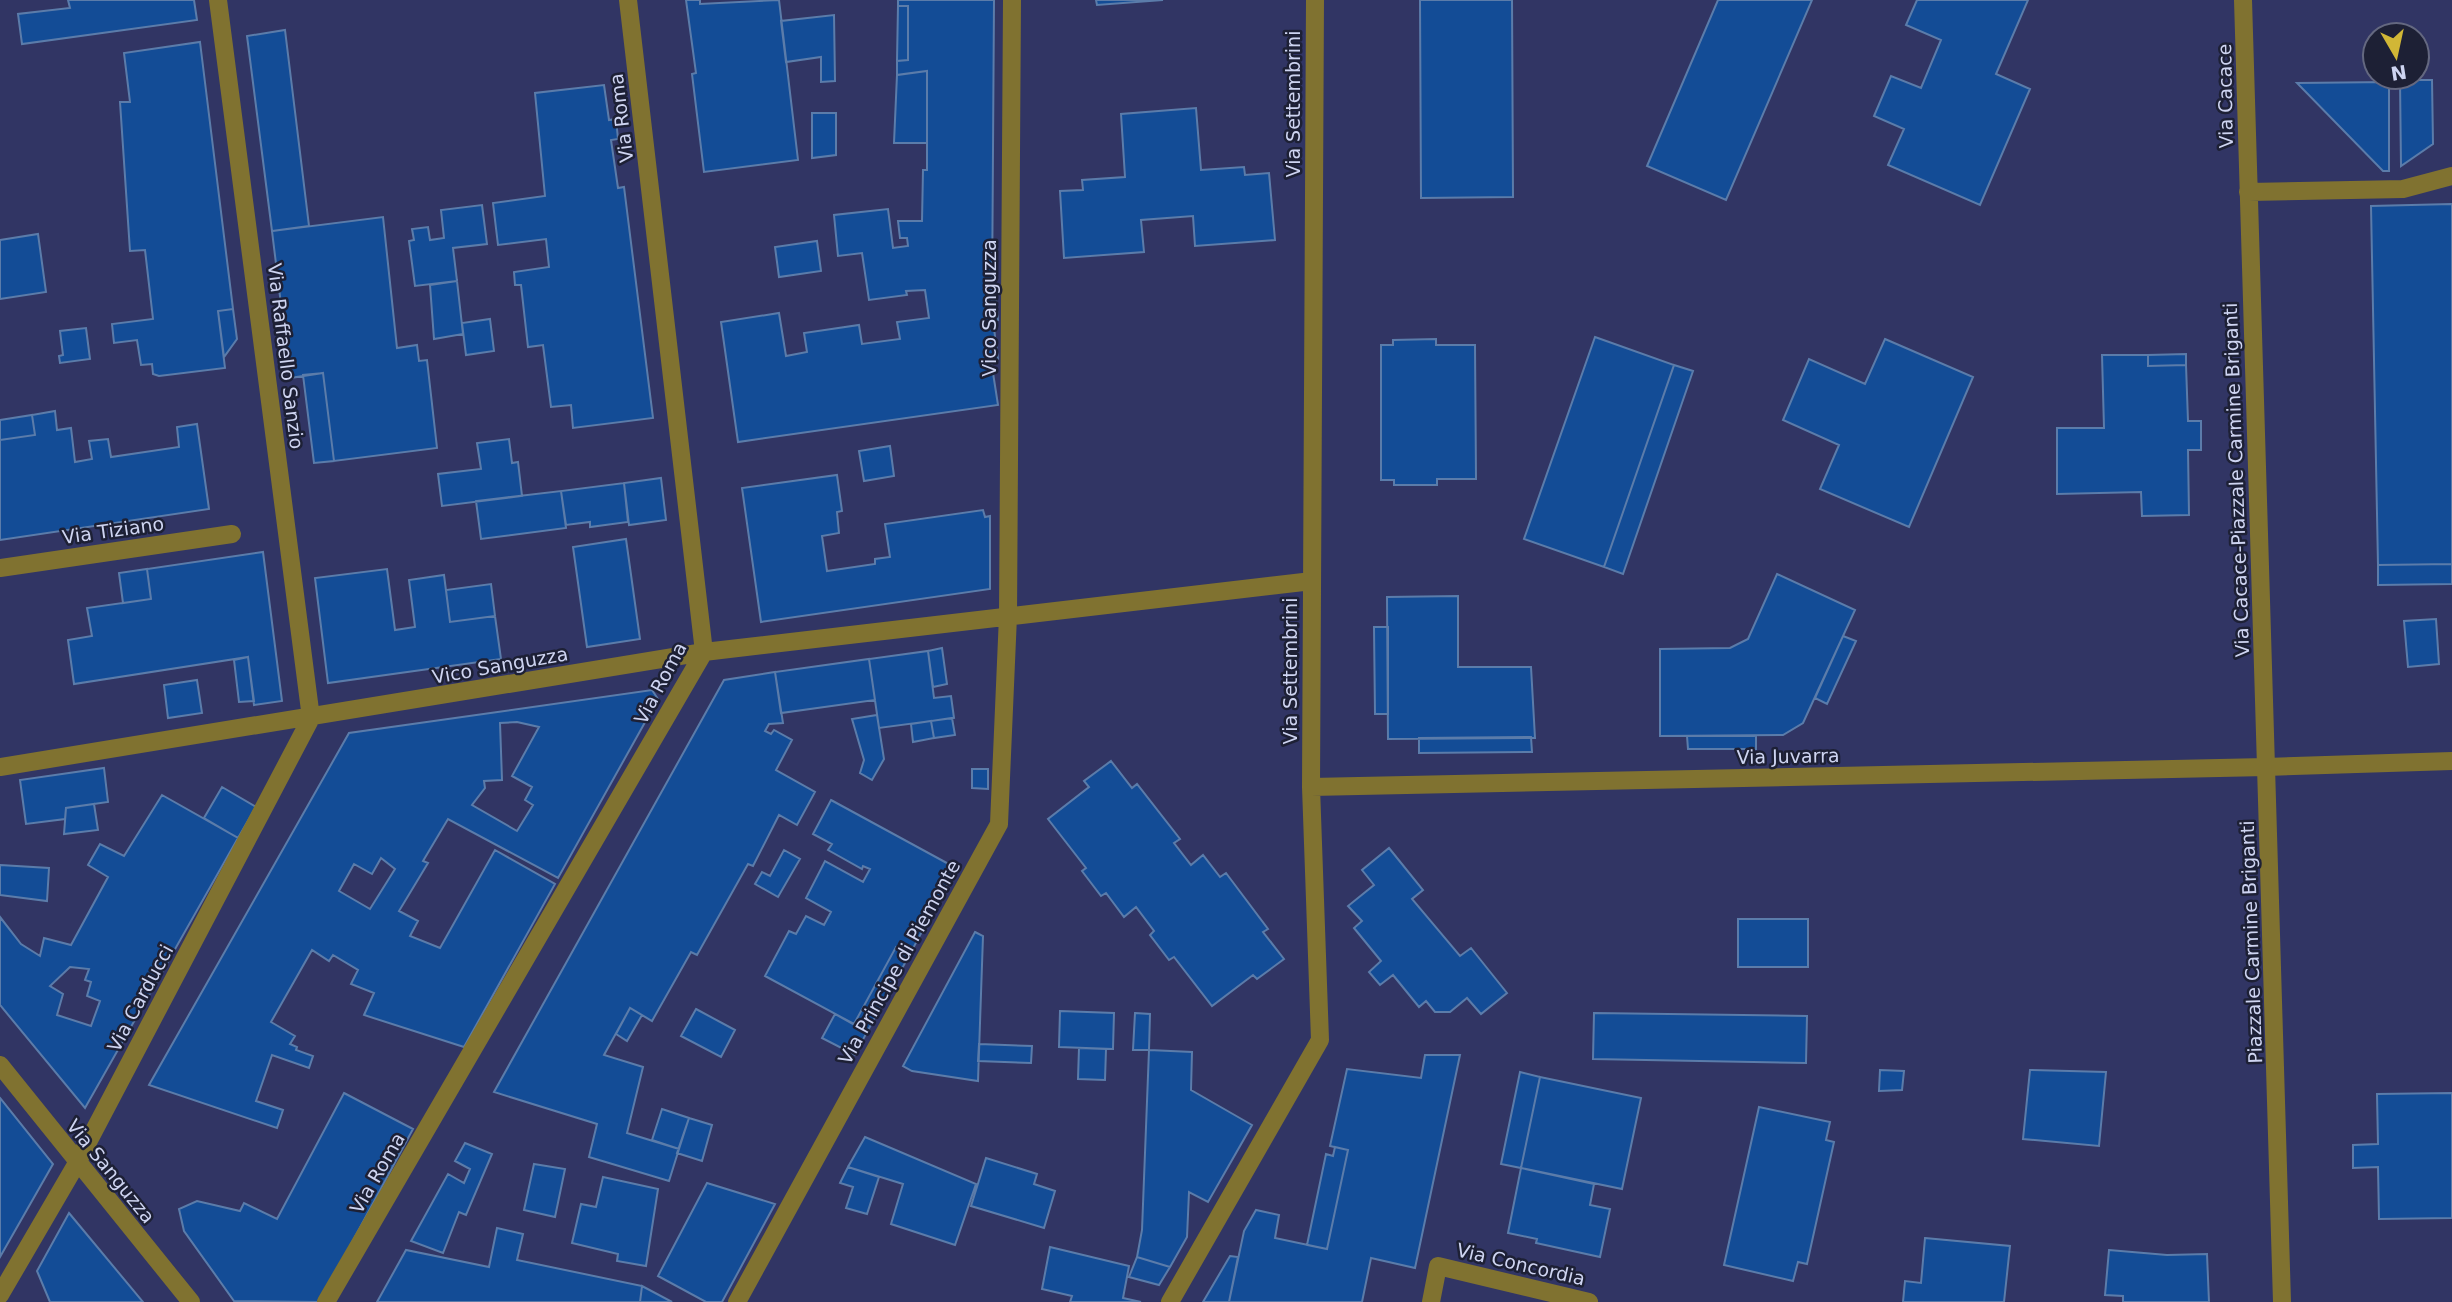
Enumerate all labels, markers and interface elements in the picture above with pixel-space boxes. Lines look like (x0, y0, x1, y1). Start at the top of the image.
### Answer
north arrow (2361, 21, 2431, 91)
street label: Via Settembrini (1282, 31, 1304, 177)
street label: Via Cacace (2213, 43, 2237, 149)
text: N (2389, 61, 2408, 85)
street label: Via Roma (605, 72, 637, 164)
street label: Vico Sanguzza (978, 239, 1000, 377)
street label: Via Raffaello Sanzio (264, 262, 308, 450)
street label: Via Cacace-Piazzale Carmine Briganti (2219, 302, 2253, 658)
street label: Via Tiziano (61, 512, 165, 548)
street label: Via Settembrini (1279, 598, 1301, 744)
street label: Via Roma (629, 638, 691, 728)
street label: Vico Sanguzza (430, 642, 570, 688)
street label: Via Juvarra (1736, 744, 1840, 768)
street label: Piazzale Carmine Briganti (2236, 820, 2266, 1064)
street label: Via Principe di Piemonte (834, 856, 964, 1068)
street label: Via Carducci (103, 941, 177, 1055)
street label: Via Sanguzza (62, 1115, 160, 1227)
street label: Via Roma (345, 1129, 409, 1217)
street label: Via Concordia (1455, 1239, 1587, 1289)

